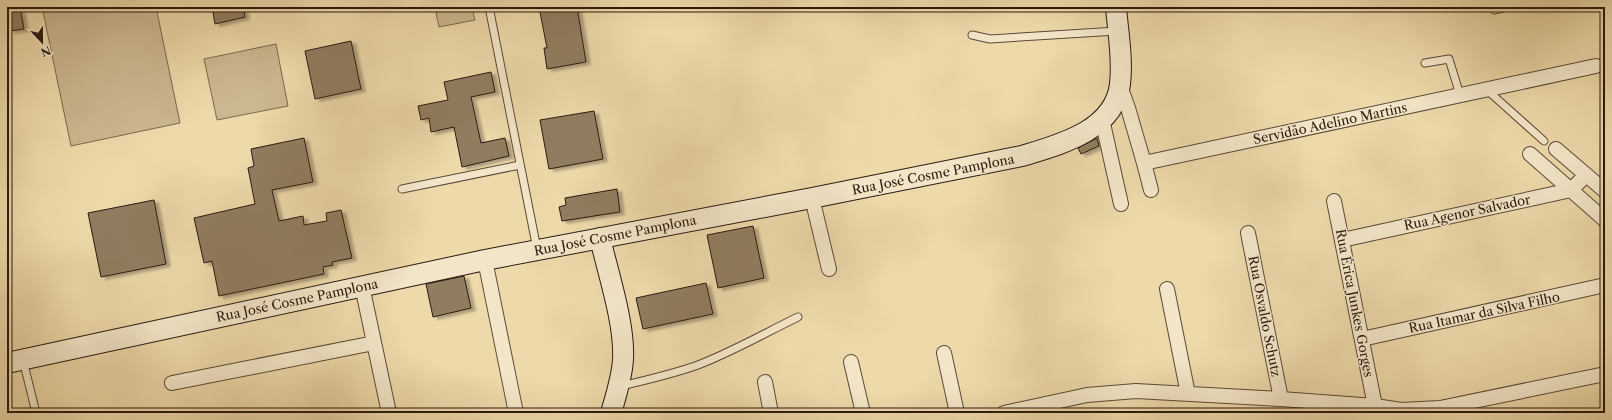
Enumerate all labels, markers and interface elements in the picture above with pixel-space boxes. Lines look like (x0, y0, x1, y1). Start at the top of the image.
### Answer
north arrow (22, 22, 62, 62)
text: N (38, 43, 53, 60)
street label: Servidão Adelino Martins (1252, 99, 1409, 147)
street label: Rua José Cosme Pamplona (850, 150, 1016, 198)
street label: Rua Agenor Salvador (1402, 191, 1532, 233)
street label: Rua José Cosme Pamplona (532, 211, 698, 259)
street label: Rua Érica Junkes Gorges (1333, 228, 1377, 379)
street label: Rua Osvaldo Schutz (1245, 254, 1285, 378)
street label: Rua José Cosme Pamplona (215, 275, 380, 325)
street label: Rua Itamar da Silva Filho (1407, 288, 1561, 336)

